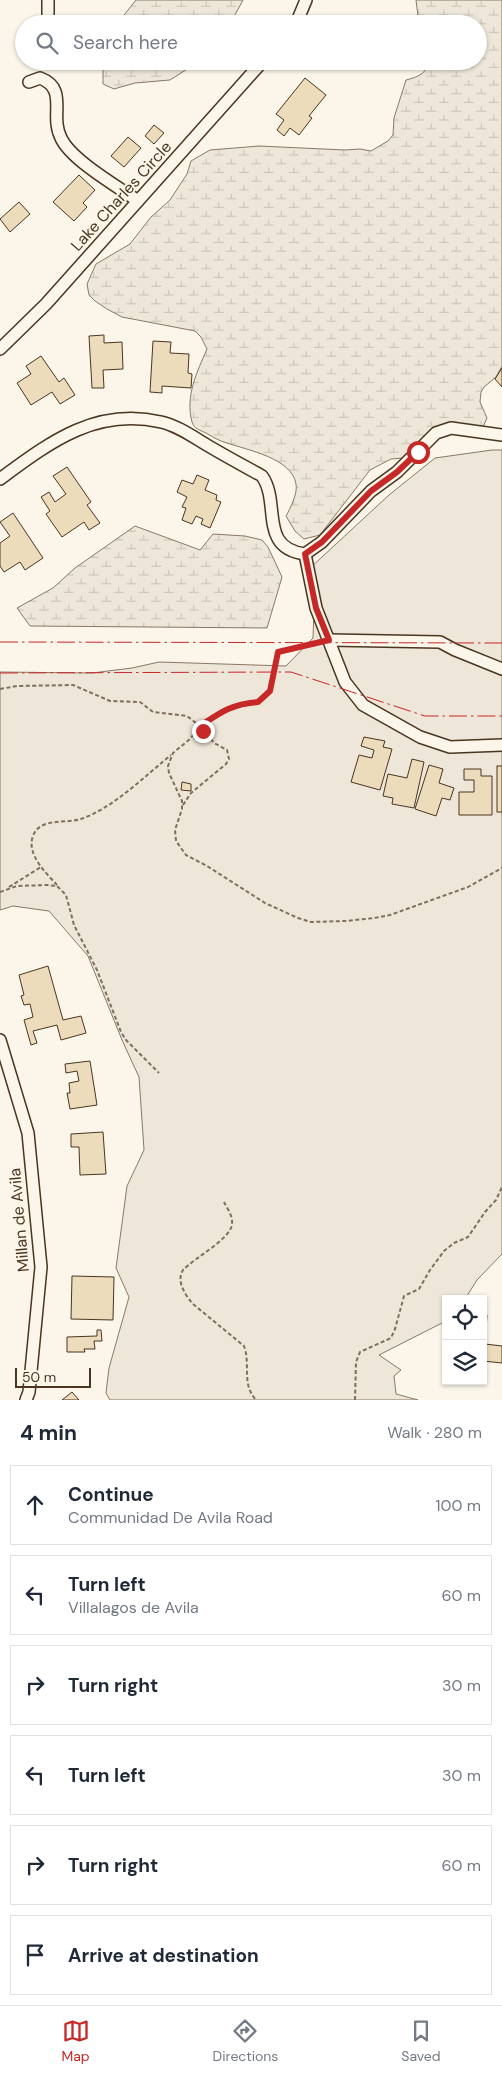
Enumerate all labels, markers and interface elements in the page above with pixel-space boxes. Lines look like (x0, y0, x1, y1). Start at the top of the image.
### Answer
search box (15, 15, 487, 70)
icon: search (33, 29, 61, 57)
text: Search here (73, 30, 178, 55)
street label: Lake Charles Circle (66, 137, 176, 255)
route start (407, 441, 430, 464)
route end (192, 720, 215, 743)
street label: Millan de Avila (4, 1167, 34, 1273)
map controls (442, 1295, 487, 1385)
button: locate (442, 1295, 487, 1340)
button: layers (442, 1340, 487, 1385)
scale bar (15, 1365, 91, 1388)
text: 50 m (22, 1368, 56, 1386)
text: 4 min (20, 1419, 77, 1447)
text: Walk · 280 m (387, 1422, 482, 1443)
text: Continue (68, 1482, 154, 1507)
icon: ahead (21, 1491, 49, 1519)
text: 100 m (436, 1495, 481, 1516)
text: Communidad De Avila Road (68, 1507, 273, 1528)
text: Turn left (68, 1572, 146, 1597)
icon: left (21, 1581, 49, 1609)
text: 60 m (441, 1585, 481, 1606)
text: Villalagos de Avila (68, 1597, 199, 1618)
icon: right (21, 1671, 49, 1699)
text: Turn right (68, 1673, 158, 1698)
text: 30 m (442, 1675, 481, 1696)
icon: left (21, 1761, 49, 1789)
text: Turn left (68, 1763, 146, 1788)
text: 30 m (442, 1765, 481, 1786)
icon: right (21, 1851, 49, 1879)
text: Turn right (68, 1853, 158, 1878)
text: 60 m (441, 1855, 481, 1876)
icon: arrive (21, 1941, 49, 1969)
text: Arrive at destination (68, 1943, 259, 1968)
tab: Map (61, 2017, 90, 2065)
tab: Directions (213, 2017, 278, 2065)
tab: Saved (401, 2017, 441, 2065)

